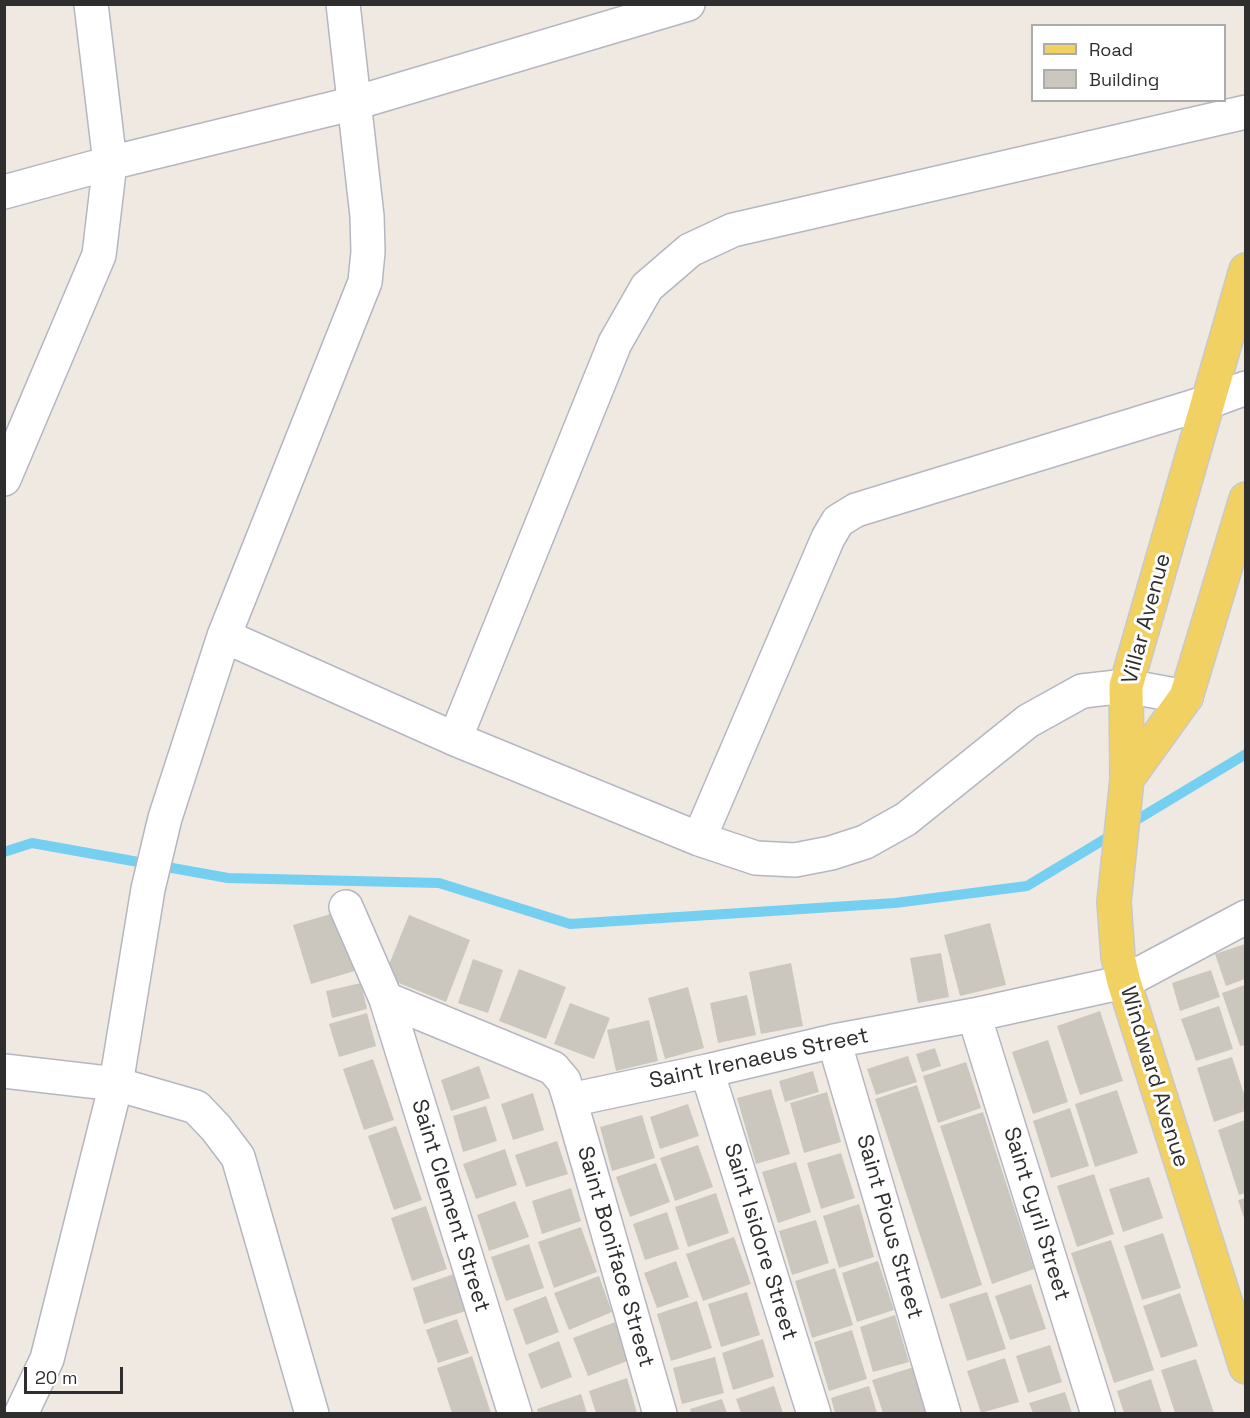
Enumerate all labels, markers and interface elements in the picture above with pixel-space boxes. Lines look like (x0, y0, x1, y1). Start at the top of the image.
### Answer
legend (1031, 24, 1226, 102)
text: Road (1089, 38, 1133, 61)
text: Building (1089, 68, 1159, 91)
street label: Villar Avenue (1117, 551, 1177, 687)
street label: Windward Avenue (1114, 983, 1194, 1171)
street label: Saint Irenaeus Street (647, 1023, 871, 1095)
street label: Saint Clement Street (405, 1096, 495, 1316)
street label: Saint Cyril Street (997, 1124, 1075, 1304)
street label: Saint Pious Street (850, 1132, 928, 1322)
street label: Saint Isidore Street (717, 1140, 803, 1344)
street label: Saint Boniface Street (571, 1144, 659, 1370)
scale bar (27, 1355, 126, 1393)
text: 20 m (35, 1366, 78, 1389)

